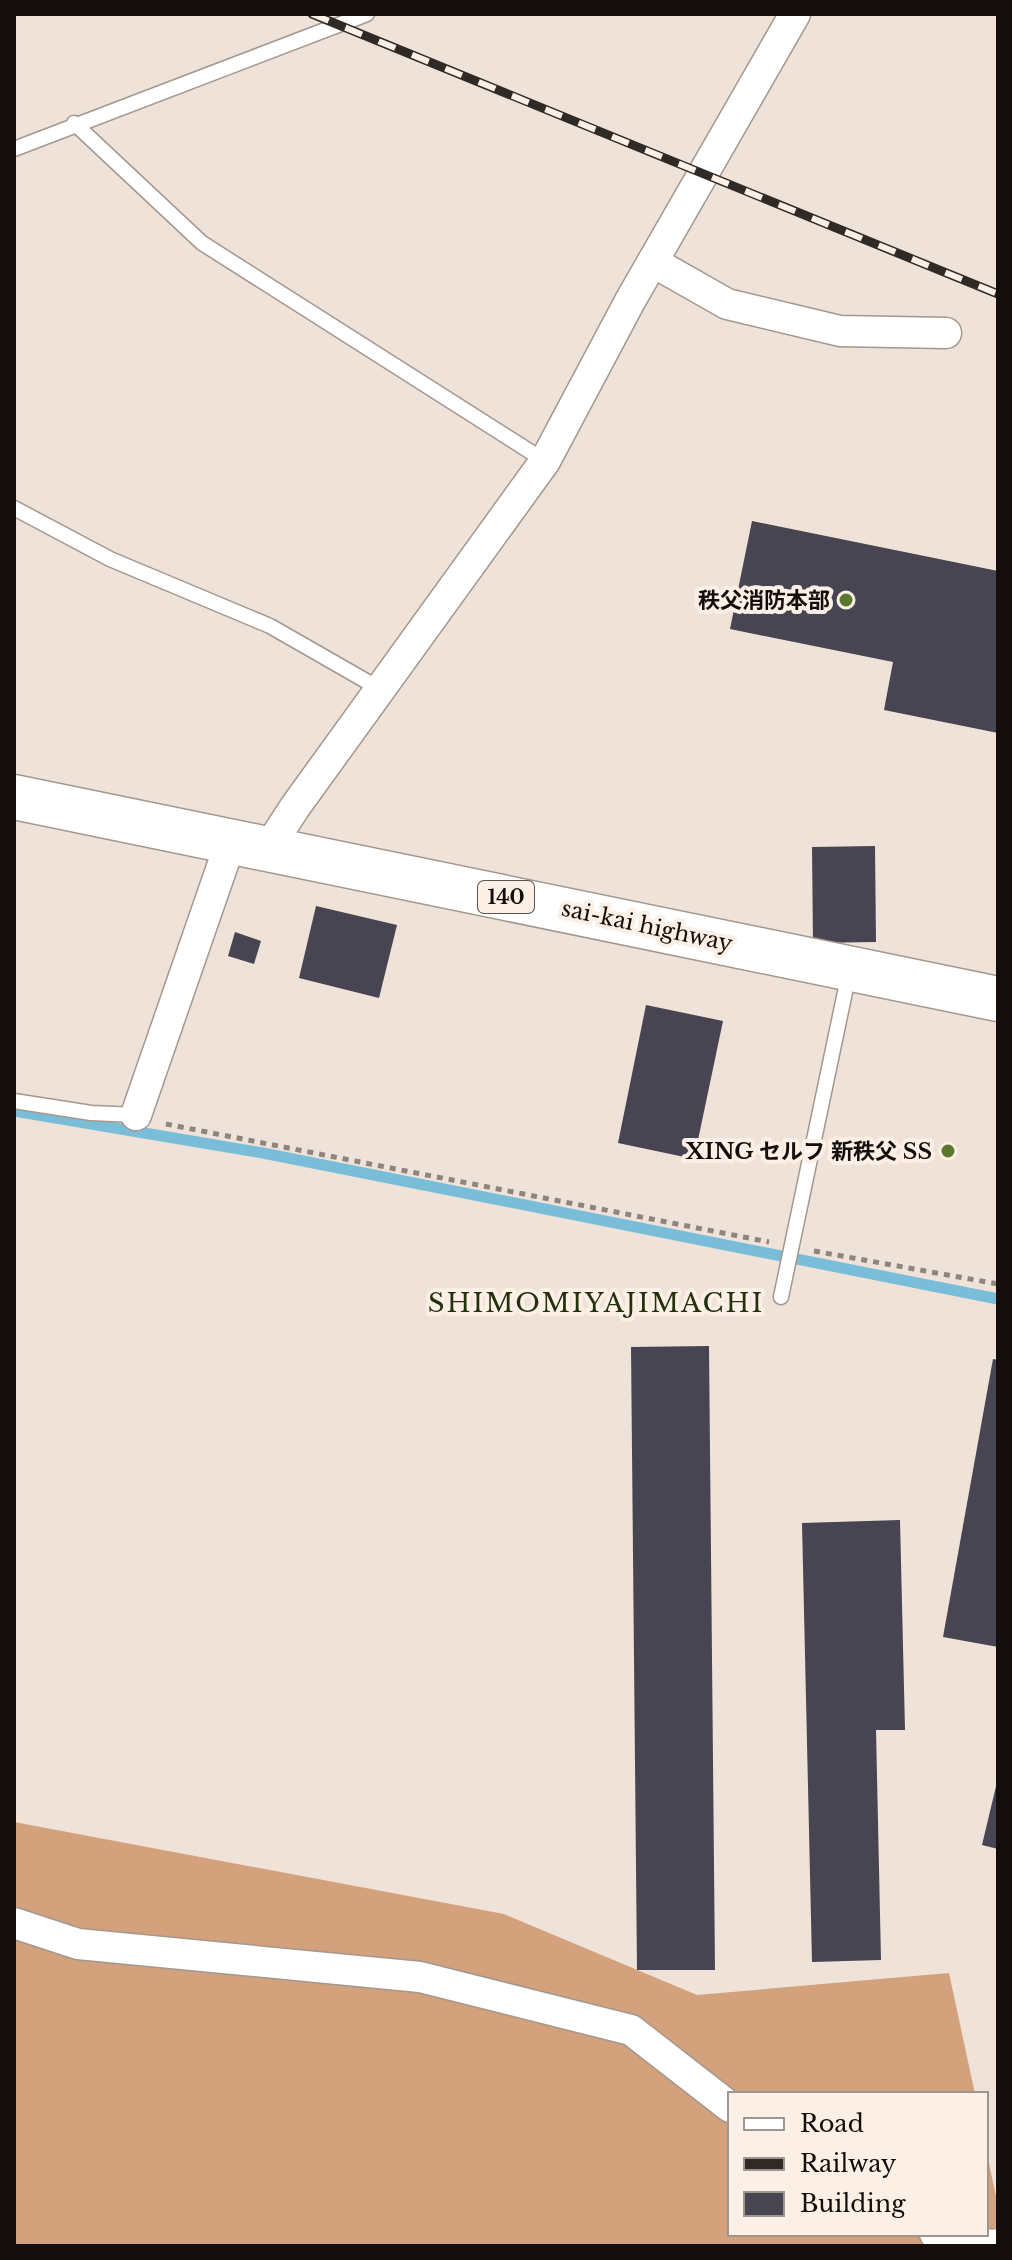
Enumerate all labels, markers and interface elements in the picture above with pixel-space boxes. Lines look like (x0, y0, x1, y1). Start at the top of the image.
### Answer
place label: 秩父消防本部 (698, 587, 830, 614)
marker: 秩父消防本部 (837, 591, 855, 609)
road number: 140 (478, 881, 534, 913)
street label: sai-kai highway (559, 895, 735, 957)
place label: XING セルフ 新秩父 SS (685, 1138, 932, 1165)
marker: XING セルフ 新秩父 SS (939, 1142, 957, 1160)
district label: SHIMOMIYAJIMACHI (428, 1287, 764, 1319)
legend (728, 2092, 988, 2236)
text: Road (800, 2109, 864, 2138)
text: Railway (800, 2149, 897, 2178)
text: Building (800, 2189, 906, 2218)

